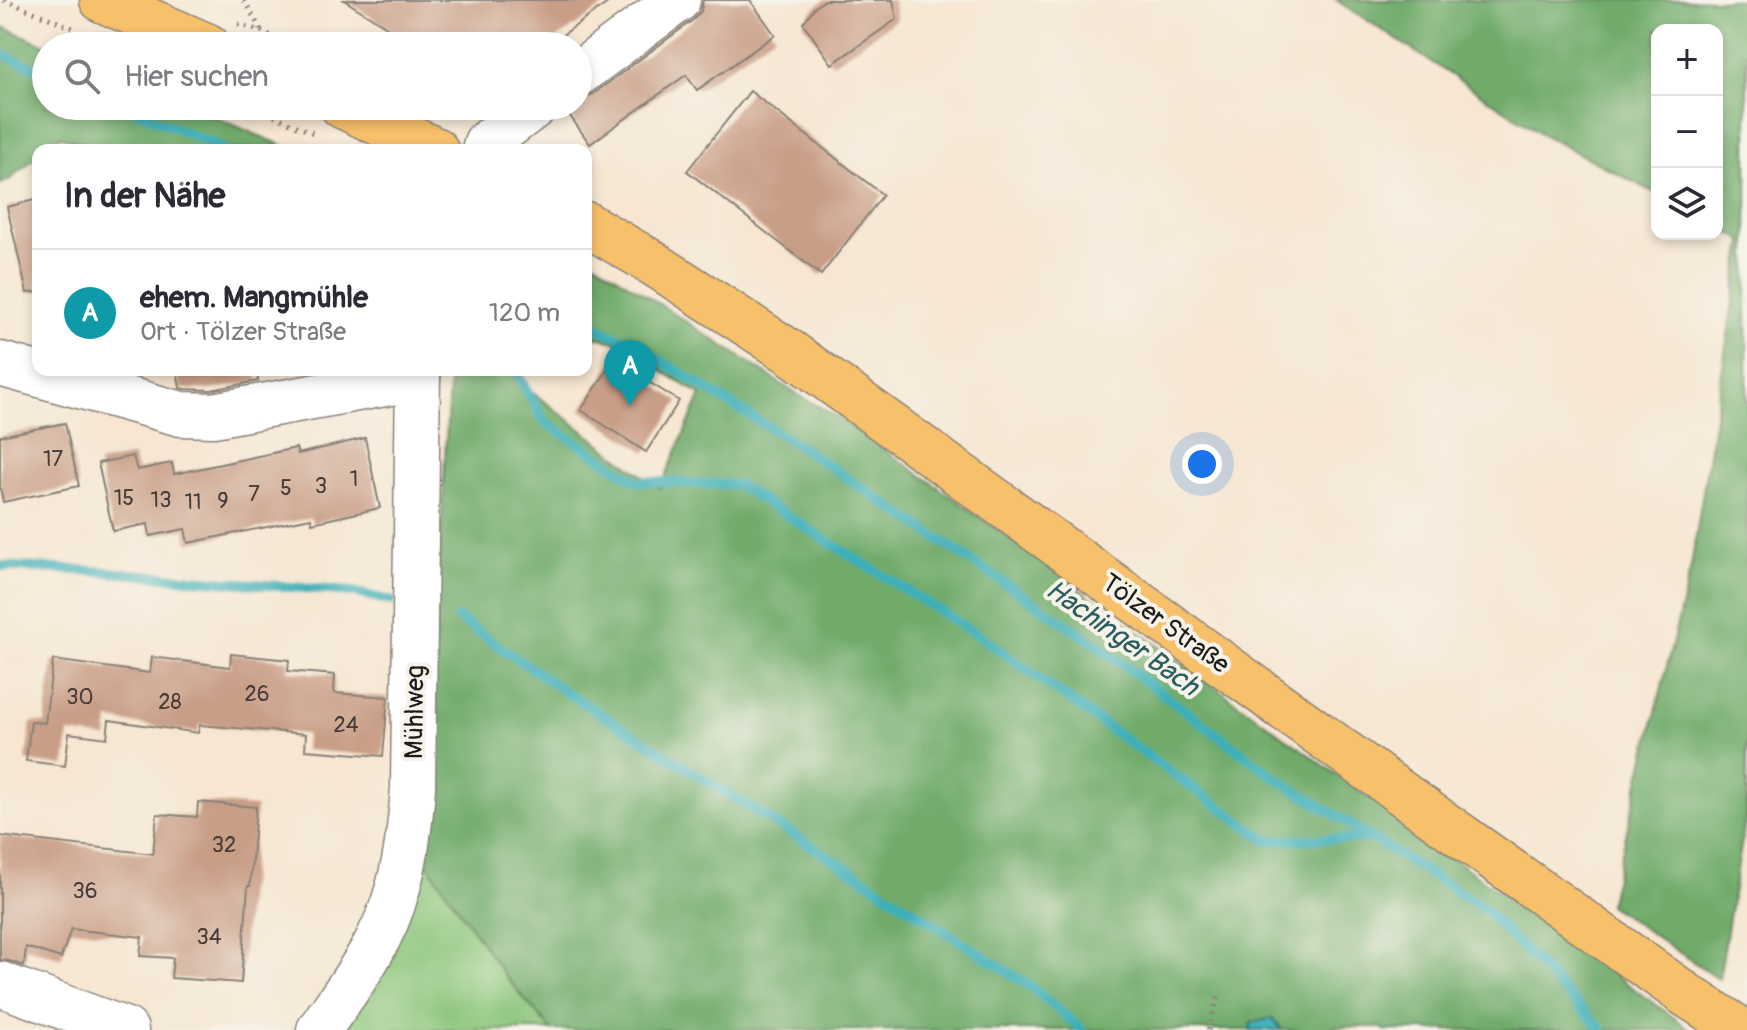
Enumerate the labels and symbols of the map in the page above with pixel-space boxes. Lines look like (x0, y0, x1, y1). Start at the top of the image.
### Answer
pin: A (604, 340, 656, 406)
your location (1182, 444, 1222, 484)
house number: 17 (43, 445, 63, 473)
house number: 1 (350, 465, 358, 493)
house number: 3 (315, 472, 327, 500)
house number: 5 (280, 474, 292, 502)
house number: 7 (248, 480, 260, 508)
house number: 15 (114, 484, 134, 512)
house number: 13 (151, 486, 171, 514)
house number: 9 (217, 487, 229, 515)
house number: 11 (184, 488, 202, 516)
street label: Tölzer Straße (1095, 567, 1236, 681)
water label: Hachinger Bach (1039, 573, 1207, 705)
street label: Mühlweg (398, 665, 432, 759)
house number: 26 (244, 680, 270, 708)
house number: 30 (66, 683, 94, 711)
house number: 28 (158, 688, 182, 716)
house number: 24 (333, 711, 359, 739)
house number: 32 (212, 831, 236, 859)
house number: 36 (72, 877, 98, 905)
house number: 34 (196, 923, 222, 951)

